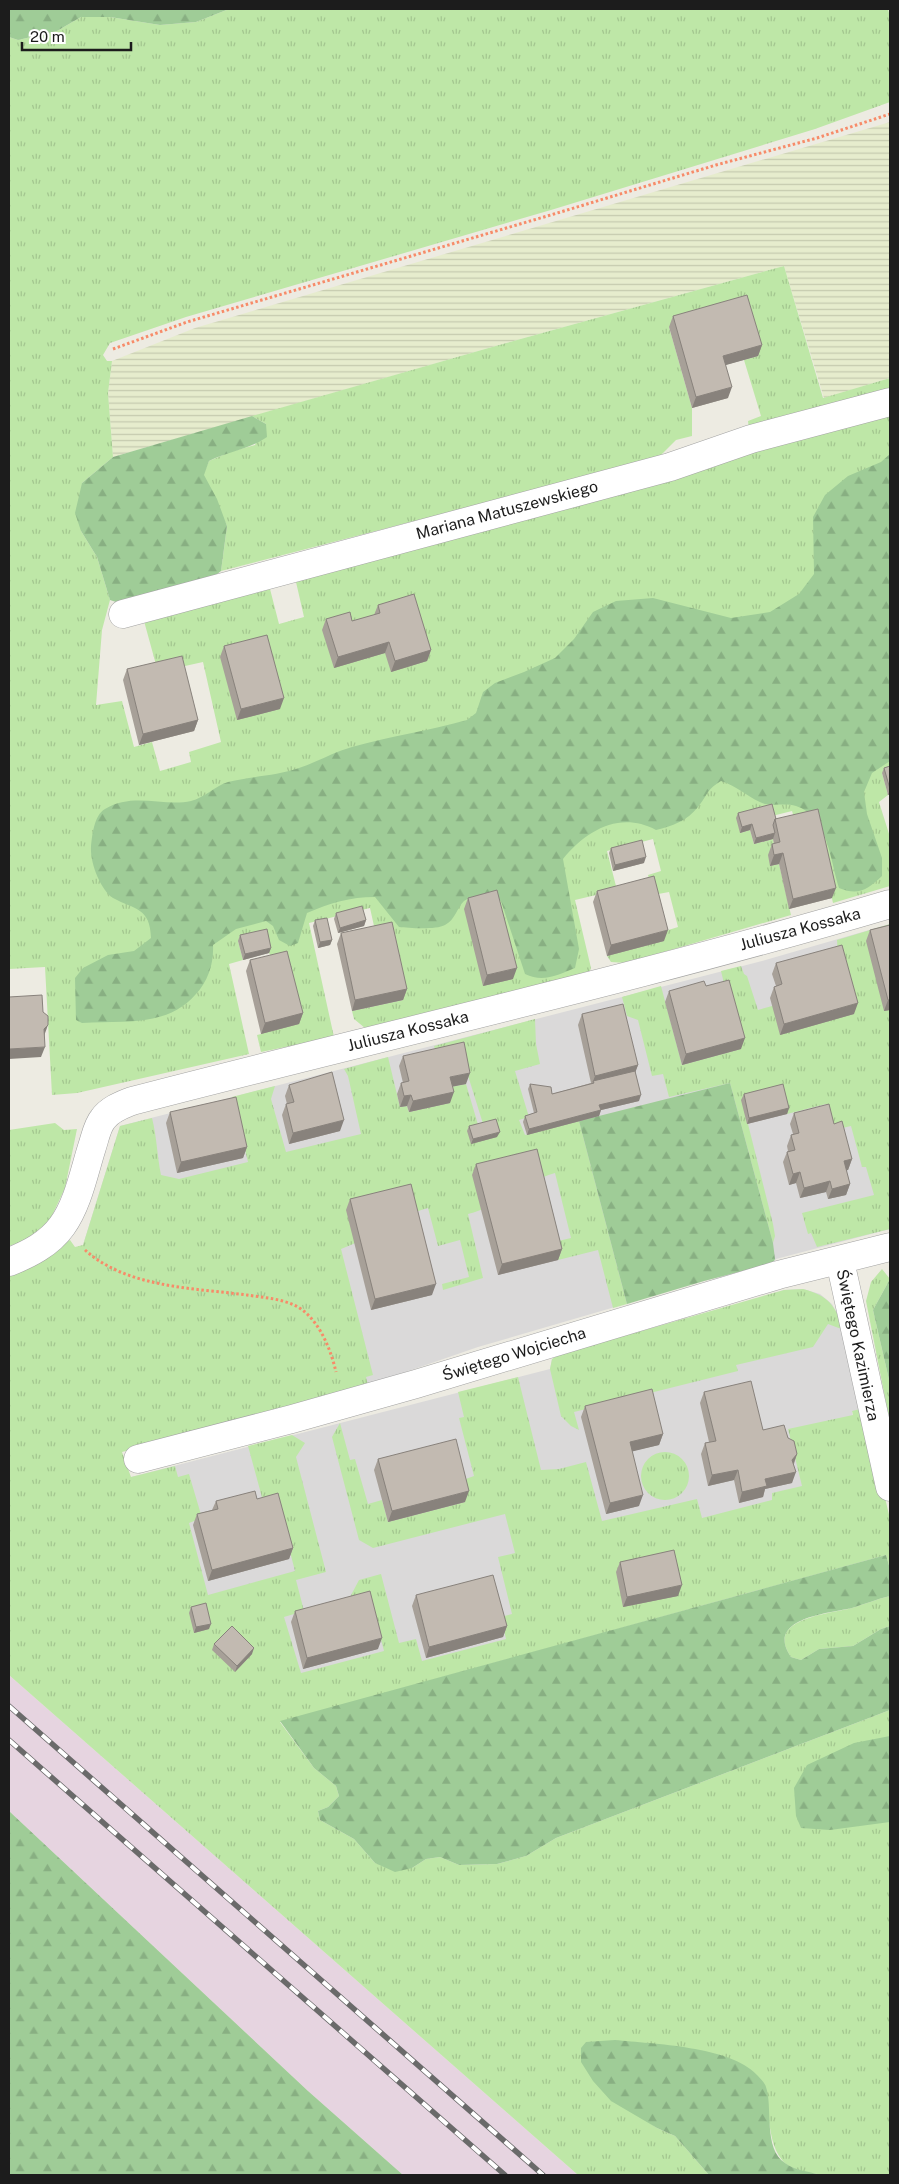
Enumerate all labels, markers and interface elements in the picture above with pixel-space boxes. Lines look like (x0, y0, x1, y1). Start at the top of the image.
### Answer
scale bar (22, 20, 131, 52)
text: 20 m (30, 28, 65, 45)
street label: Mariana Matuszewskiego (414, 477, 600, 543)
street label: Juliusza Kossaka (738, 904, 862, 954)
street label: Juliusza Kossaka (345, 1007, 471, 1055)
street label: Świętego Kazimierza (833, 1267, 884, 1423)
street label: Świętego Wojciecha (440, 1322, 588, 1385)

